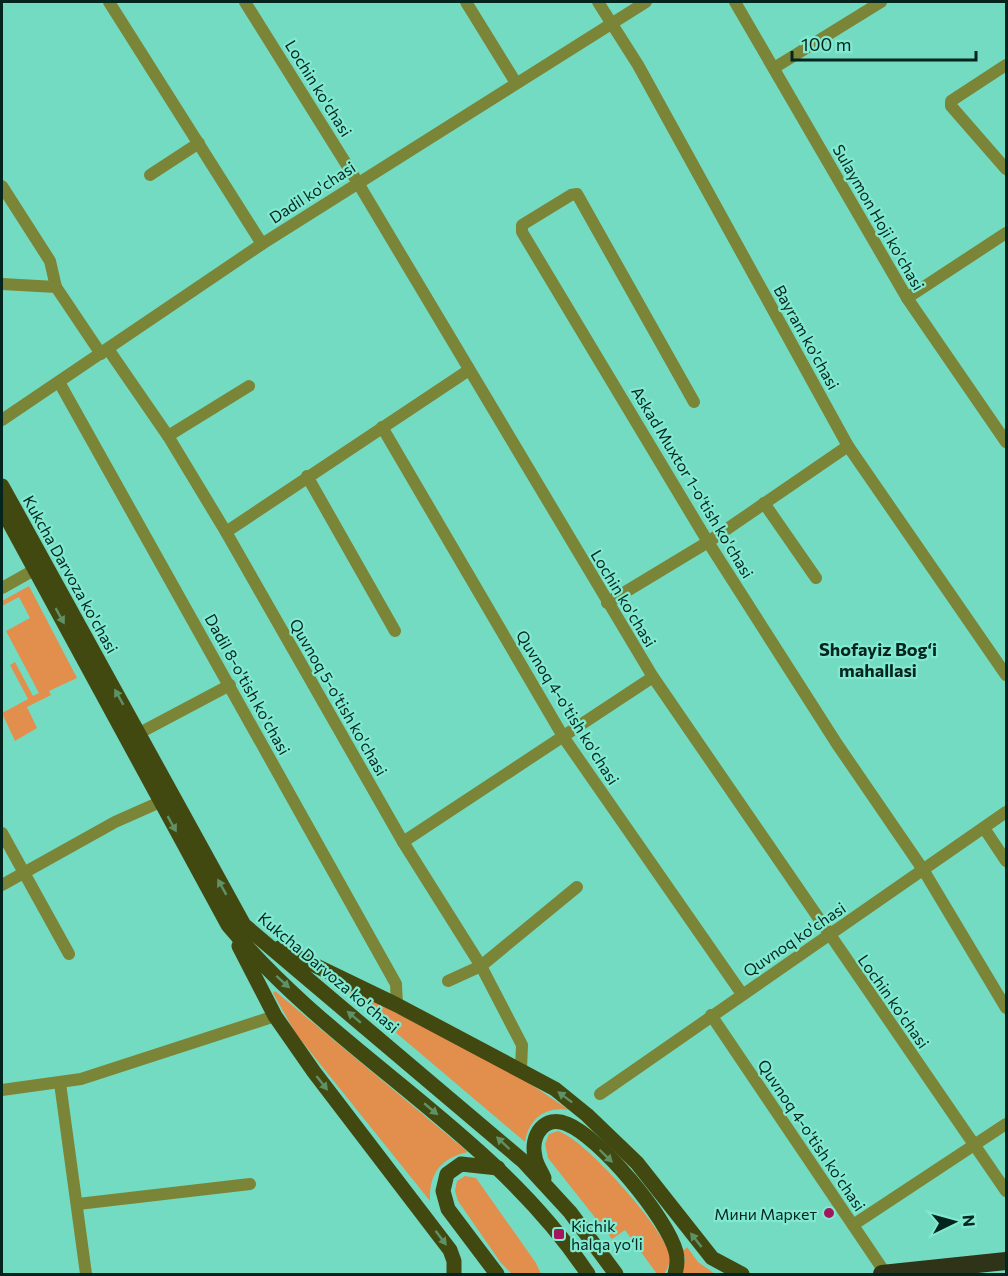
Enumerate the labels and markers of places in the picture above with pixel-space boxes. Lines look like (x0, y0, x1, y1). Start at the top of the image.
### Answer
place label: Мини Маркет (714, 1204, 817, 1223)
marker: Мини Маркет (822, 1206, 836, 1220)
place label: Kichik halqa yoʻli (571, 1216, 643, 1253)
marker: Kichik halqa yoʻli (552, 1227, 566, 1241)

